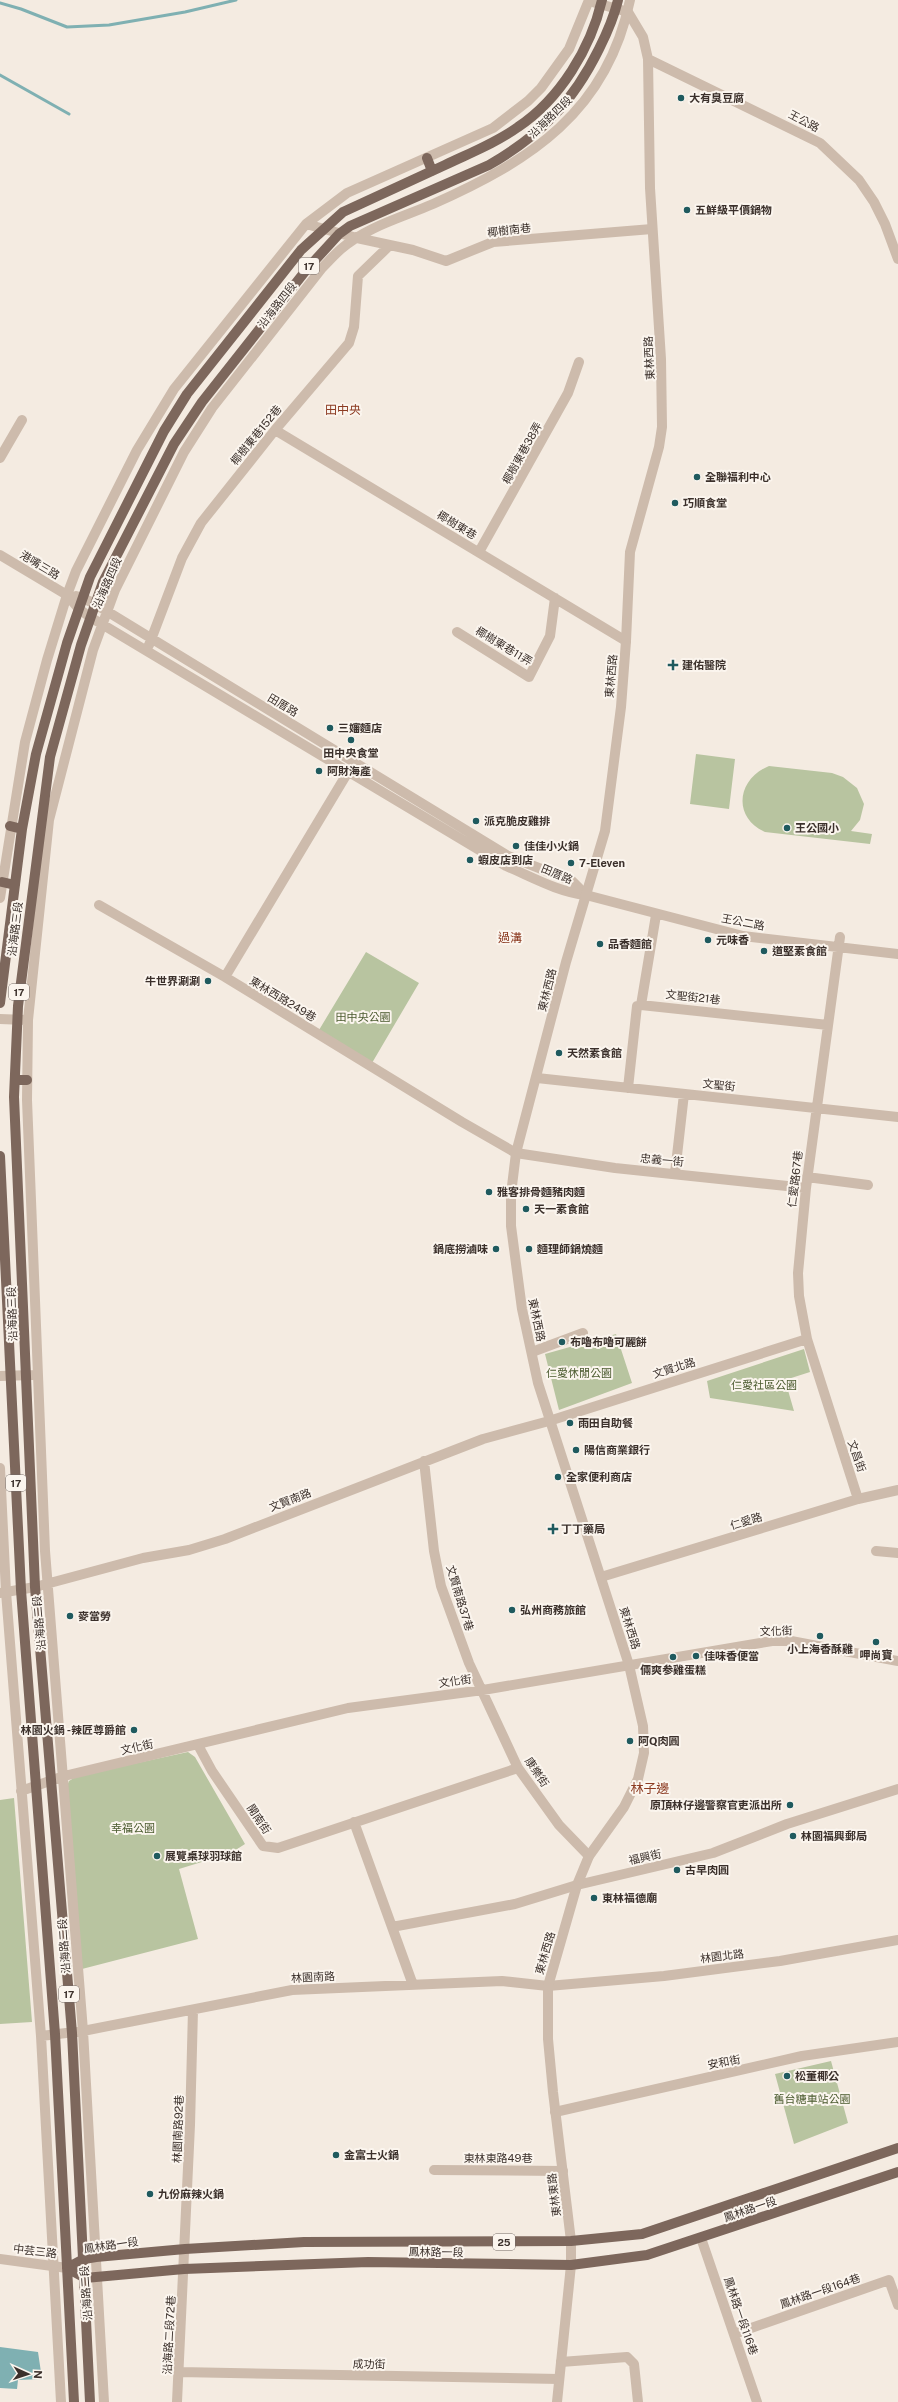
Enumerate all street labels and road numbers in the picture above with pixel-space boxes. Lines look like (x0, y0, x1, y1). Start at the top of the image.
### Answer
street label: 沿海路四段 (526, 94, 574, 140)
street label: 王公路 (787, 108, 821, 134)
street label: 椰樹南巷 (486, 221, 532, 239)
road number: 17 (299, 258, 319, 274)
street label: 沿海路四段 (255, 280, 299, 330)
street label: 東林西路 (642, 336, 656, 380)
street label: 椰樹東巷152巷 (228, 403, 284, 467)
street label: 椰樹東巷38弄 (500, 420, 544, 486)
street label: 椰樹東巷 (435, 509, 479, 541)
street label: 港嘴三路 (18, 549, 62, 581)
street label: 沿海路四段 (90, 555, 124, 611)
street label: 椰樹東巷11弄 (473, 624, 535, 668)
street label: 東林西路 (603, 654, 619, 698)
street label: 田厝路 (266, 691, 300, 719)
street label: 田厝路 (539, 862, 575, 886)
street label: 沿海路三段 (6, 901, 24, 957)
street label: 王公二路 (720, 912, 766, 932)
street label: 東林西路 (536, 967, 558, 1013)
street label: 東林西路249巷 (248, 974, 318, 1024)
road number: 17 (9, 984, 29, 1000)
street label: 文聖街21巷 (665, 988, 721, 1006)
street label: 文聖街 (702, 1077, 736, 1093)
street label: 仁愛路67巷 (786, 1150, 804, 1208)
street label: 忠義一街 (640, 1152, 684, 1168)
street label: 沿海路三段 (5, 1286, 19, 1342)
street label: 東林西路 (527, 1297, 547, 1343)
street label: 文賢北路 (651, 1356, 697, 1380)
street label: 文昌街 (846, 1438, 868, 1474)
road number: 17 (6, 1475, 26, 1491)
street label: 文賢南路 (267, 1487, 313, 1513)
street label: 仁愛路 (728, 1510, 764, 1532)
street label: 文賢南路37巷 (444, 1564, 476, 1632)
street label: 沿海路二段 (31, 1595, 47, 1651)
street label: 東林西路 (617, 1605, 643, 1651)
street label: 文化街 (759, 1624, 793, 1638)
street label: 文化街 (438, 1673, 472, 1689)
street label: 文化街 (120, 1737, 154, 1757)
street label: 康樂街 (523, 1755, 551, 1789)
street label: 開南街 (245, 1802, 273, 1836)
street label: 福興街 (628, 1847, 662, 1867)
street label: 沿海路二段 (56, 1918, 72, 1974)
street label: 東林西路 (533, 1930, 557, 1976)
street label: 林園北路 (699, 1947, 745, 1965)
street label: 林園南路 (291, 1970, 335, 1984)
road number: 17 (59, 1986, 79, 2002)
street label: 安和街 (707, 2053, 741, 2071)
street label: 林園南路92巷 (171, 2095, 185, 2163)
street label: 東林東路49巷 (464, 2152, 532, 2164)
street label: 東林東路 (545, 2172, 563, 2218)
street label: 鳳林路一段 (722, 2194, 778, 2224)
road number: 25 (493, 2234, 515, 2250)
street label: 鳳林路一段 (83, 2235, 139, 2255)
street label: 中芸三路 (12, 2242, 58, 2260)
street label: 鳳林路一段 (408, 2246, 464, 2258)
street label: 沿海路二段 (78, 2265, 94, 2321)
street label: 鳳林路一段164巷 (778, 2272, 862, 2310)
street label: 鳳林路一段116巷 (722, 2275, 760, 2357)
street label: 沿海路二段72巷 (161, 2295, 177, 2375)
street label: 成功街 (352, 2358, 386, 2370)

